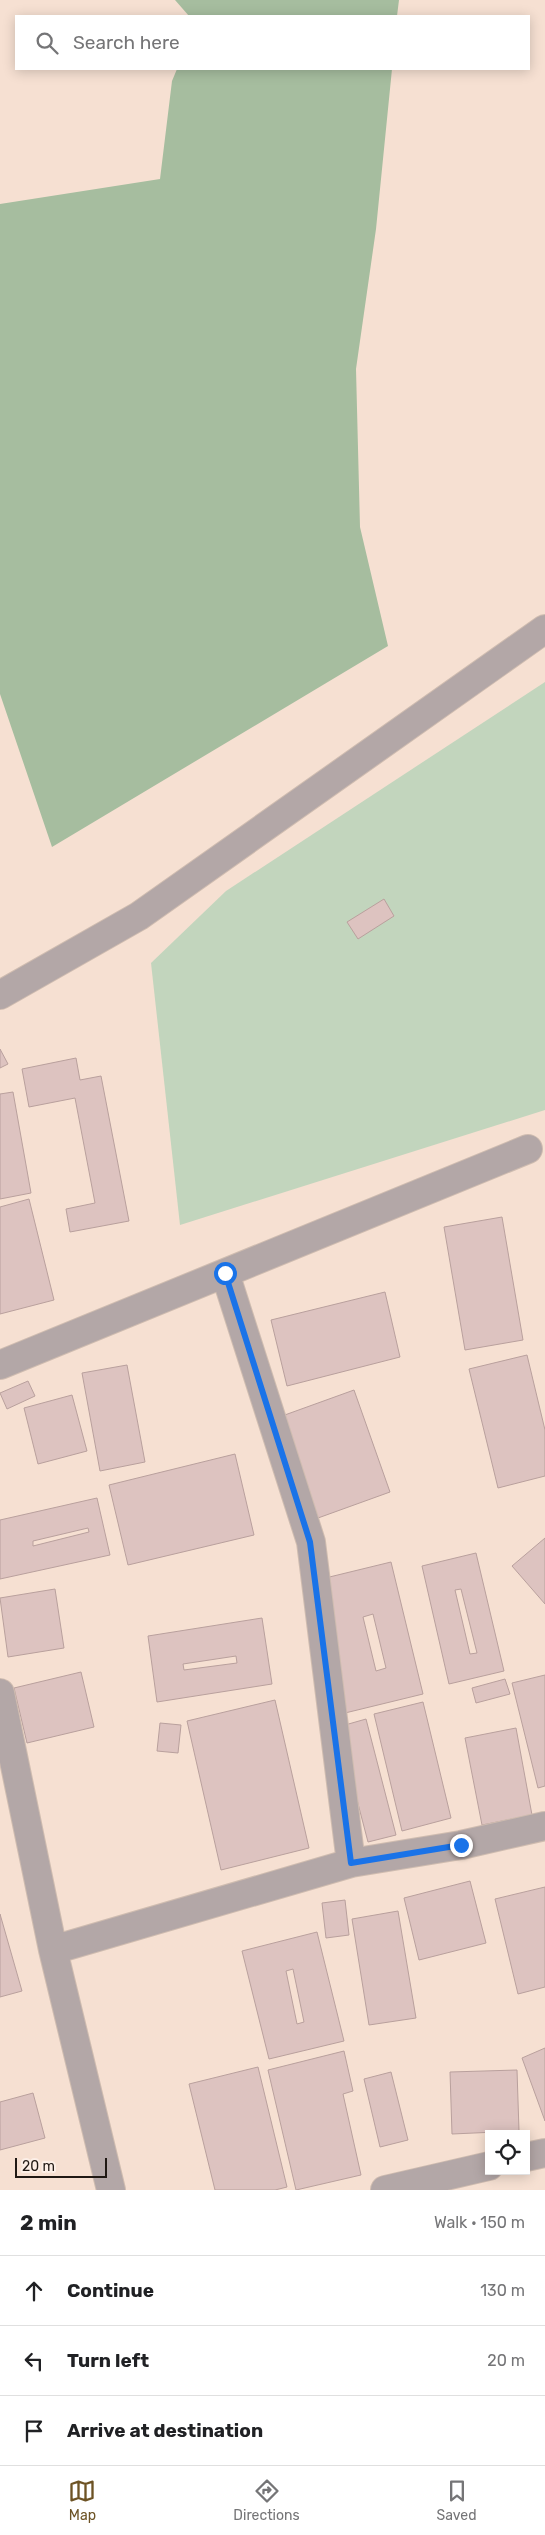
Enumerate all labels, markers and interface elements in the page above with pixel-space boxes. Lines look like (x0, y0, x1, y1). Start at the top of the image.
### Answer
search box (15, 15, 530, 70)
icon: search (33, 29, 61, 57)
text: Search here (73, 31, 180, 54)
route start (214, 1262, 237, 1285)
route end (450, 1834, 473, 1857)
map controls (485, 2130, 530, 2175)
button: locate (485, 2130, 530, 2175)
scale bar (15, 2155, 108, 2178)
text: 20 m (22, 2158, 55, 2175)
text: 2 min (20, 2210, 77, 2235)
text: Walk · 150 m (434, 2213, 525, 2232)
icon: ahead (20, 2277, 48, 2305)
text: Continue (67, 2279, 154, 2302)
text: 130 m (480, 2281, 525, 2300)
icon: left (20, 2347, 48, 2375)
text: Turn left (67, 2349, 149, 2372)
text: 20 m (487, 2351, 525, 2370)
icon: arrive (20, 2417, 48, 2445)
text: Arrive at destination (67, 2419, 263, 2442)
tab: Map (68, 2477, 96, 2524)
tab: Directions (233, 2477, 300, 2524)
tab: Saved (437, 2477, 477, 2524)

